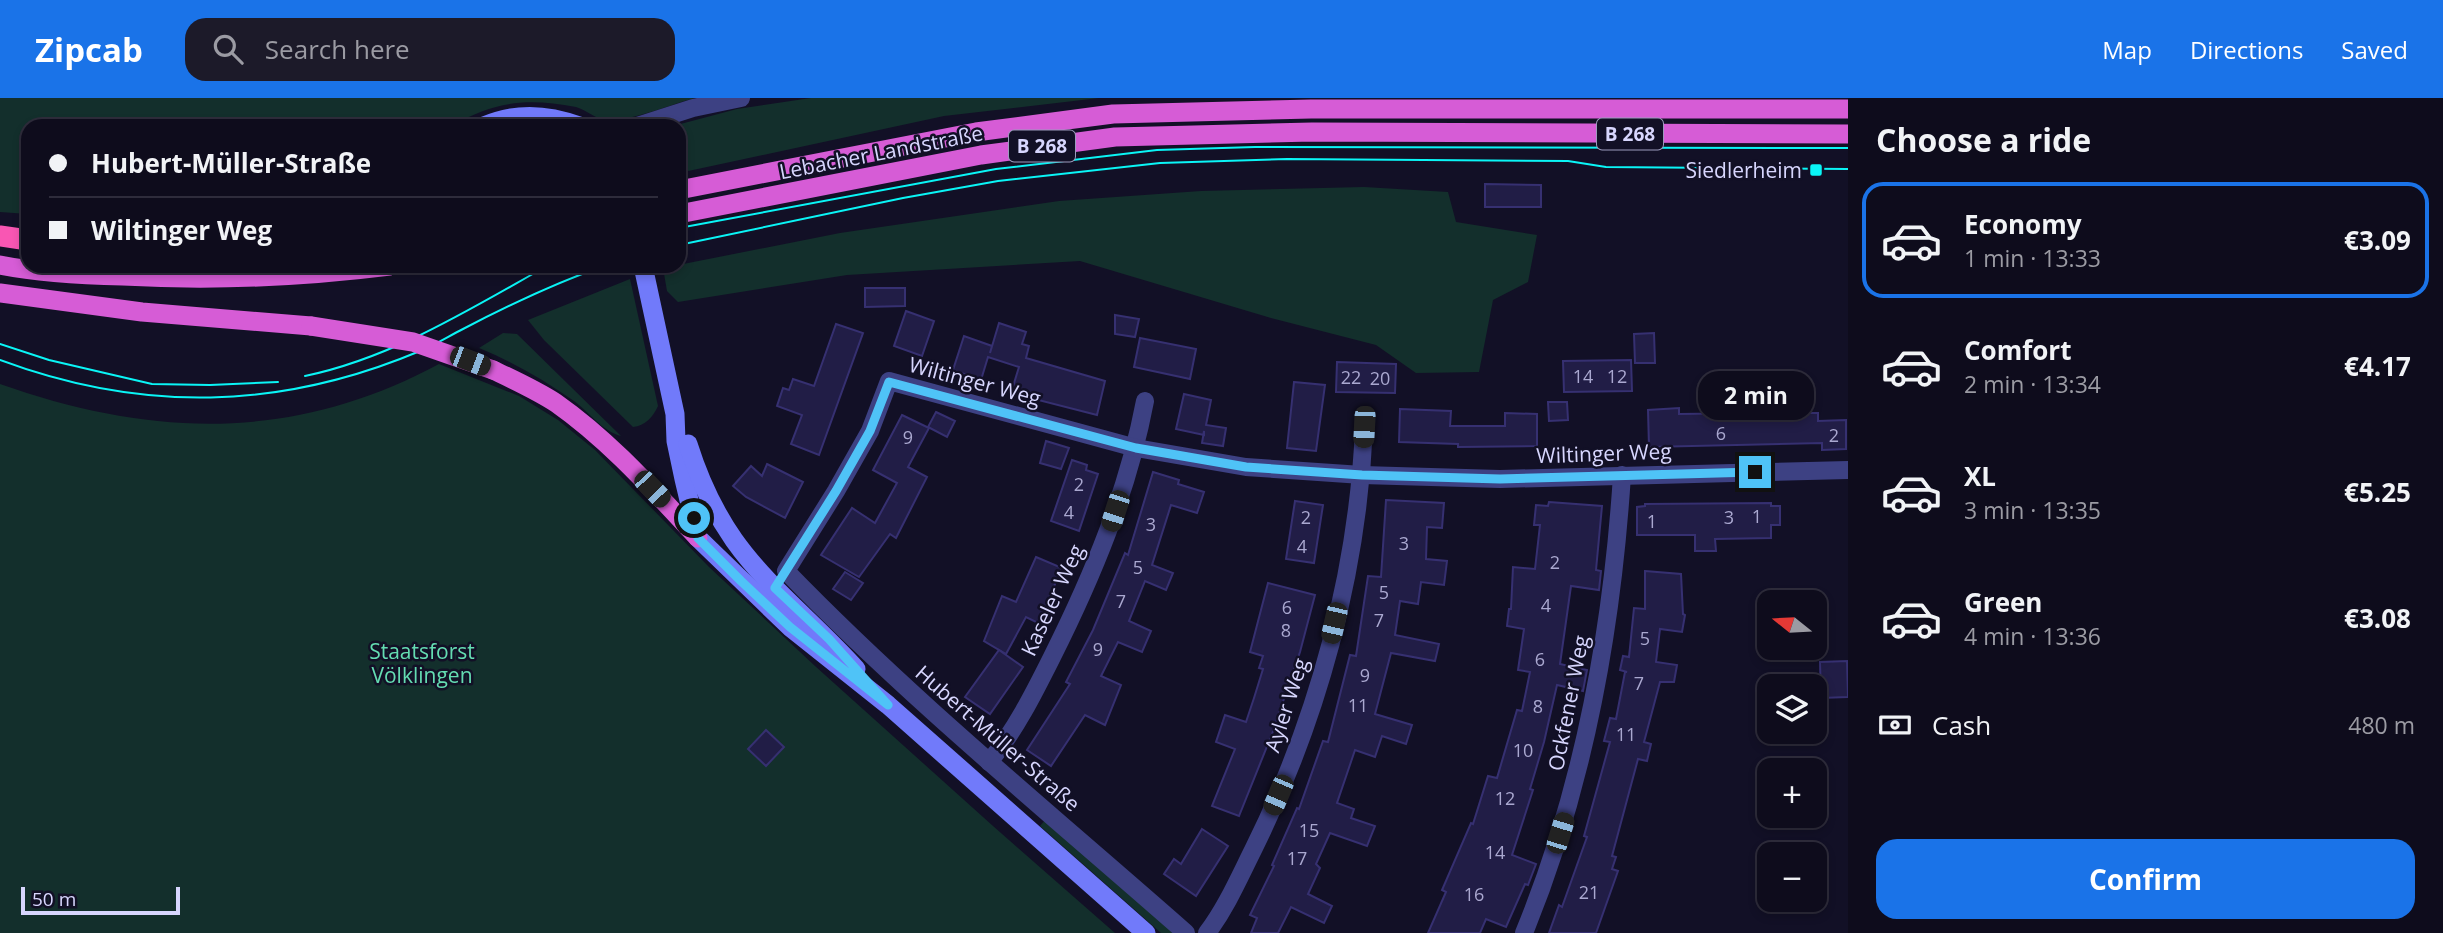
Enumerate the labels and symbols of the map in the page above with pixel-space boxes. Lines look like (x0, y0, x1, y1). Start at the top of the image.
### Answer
road number: B 268 (1597, 118, 1663, 150)
street label: Lebacher Landstraße (777, 119, 985, 185)
road number: B 268 (1009, 130, 1075, 162)
place label: Siedlerheim (1685, 156, 1802, 184)
marker: Siedlerheim (1808, 162, 1824, 178)
car (447, 344, 494, 378)
street label: Wiltinger Weg (906, 350, 1044, 412)
house number: 14 (1573, 364, 1593, 388)
house number: 12 (1607, 364, 1627, 388)
house number: 22 (1341, 365, 1361, 389)
house number: 20 (1370, 366, 1390, 390)
callout: 2 min (1697, 370, 1813, 420)
car (1353, 405, 1376, 449)
house number: 6 (1716, 421, 1726, 445)
house number: 2 (1829, 423, 1839, 447)
house number: 9 (903, 425, 913, 449)
street label: Wiltinger Weg (1536, 437, 1672, 469)
route end (1739, 456, 1771, 488)
car (630, 467, 675, 511)
house number: 2 (1074, 472, 1084, 496)
car (1099, 488, 1132, 534)
house number: 4 (1064, 500, 1074, 524)
route start (678, 502, 710, 534)
house number: 1 (1752, 504, 1762, 528)
house number: 2 (1301, 505, 1311, 529)
house number: 3 (1724, 505, 1734, 529)
house number: 1 (1647, 509, 1657, 533)
house number: 3 (1146, 512, 1156, 536)
house number: 3 (1399, 531, 1409, 555)
house number: 4 (1297, 534, 1307, 558)
street label: Kaseler Weg (1014, 540, 1090, 660)
house number: 2 (1550, 550, 1560, 574)
house number: 5 (1133, 555, 1143, 579)
house number: 5 (1379, 580, 1389, 604)
house number: 7 (1116, 589, 1126, 613)
north arrow (1757, 590, 1827, 660)
house number: 4 (1541, 593, 1551, 617)
house number: 6 (1282, 595, 1292, 619)
car (1320, 600, 1349, 646)
house number: 7 (1374, 608, 1384, 632)
house number: 8 (1281, 618, 1291, 642)
house number: 5 (1640, 626, 1650, 650)
street label: Ockfener Weg (1541, 633, 1595, 773)
park label: Staatsforst Völklingen (369, 637, 475, 689)
house number: 9 (1093, 637, 1103, 661)
house number: 6 (1535, 647, 1545, 671)
street label: Ayler Weg (1258, 654, 1314, 756)
street label: Hubert-Müller-Straße (910, 659, 1086, 817)
house number: 9 (1360, 663, 1370, 687)
house number: 7 (1634, 671, 1644, 695)
house number: 11 (1348, 693, 1368, 717)
house number: 8 (1533, 694, 1543, 718)
house number: 11 (1616, 722, 1636, 746)
house number: 10 (1513, 738, 1533, 762)
car (1261, 772, 1296, 818)
house number: 12 (1495, 786, 1515, 810)
car (1544, 810, 1577, 856)
house number: 15 (1299, 818, 1319, 842)
house number: 14 (1485, 840, 1505, 864)
house number: 17 (1287, 846, 1307, 870)
house number: 21 (1579, 880, 1599, 904)
house number: 16 (1464, 882, 1484, 906)
scale bar (21, 884, 180, 916)

